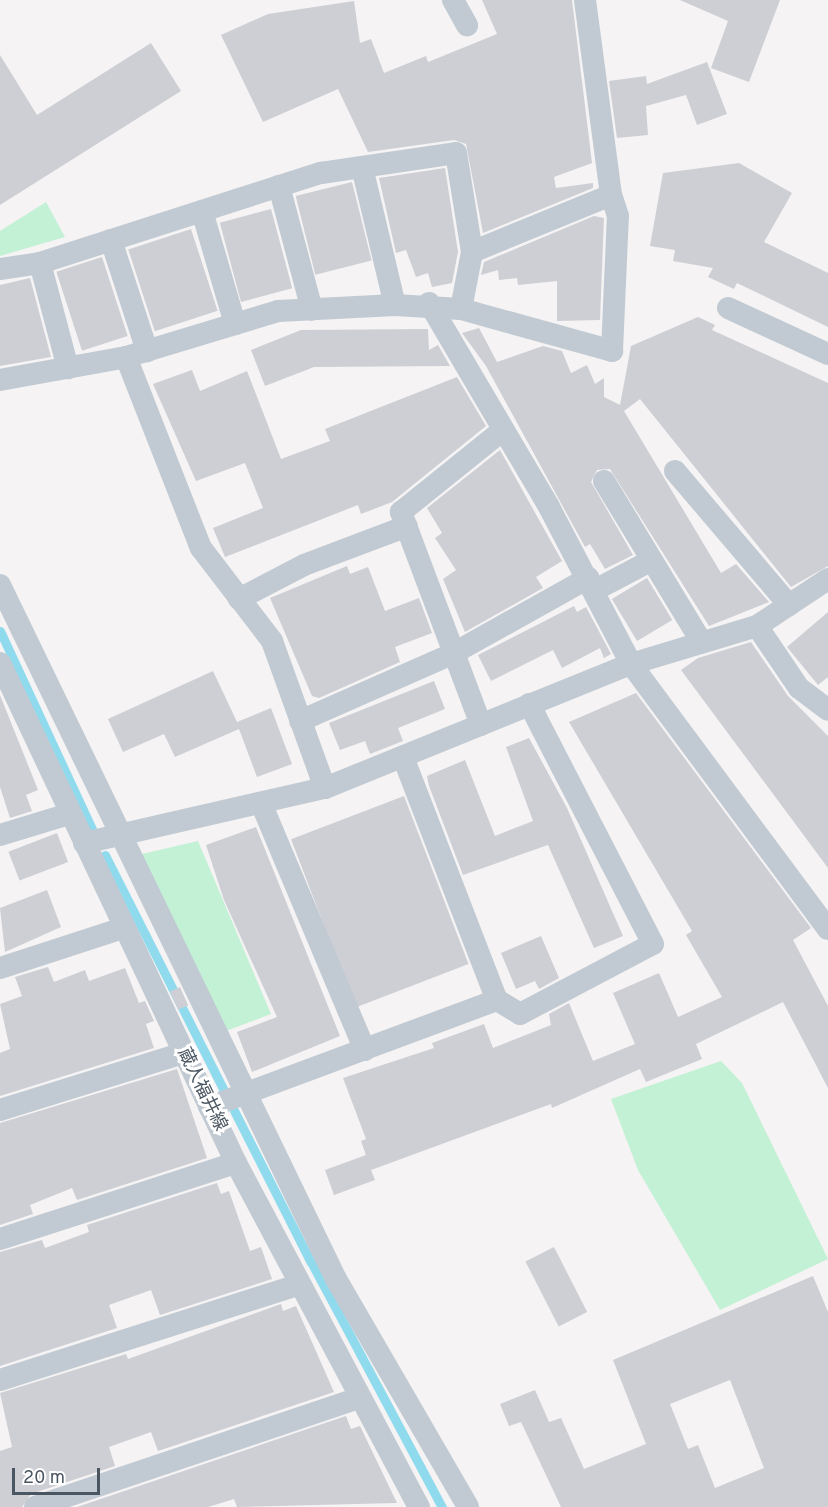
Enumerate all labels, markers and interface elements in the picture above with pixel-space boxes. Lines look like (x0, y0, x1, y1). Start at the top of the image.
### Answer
street label: 蔵人福井線 (172, 1045, 230, 1135)
scale bar (15, 1456, 104, 1494)
text: 20 m (23, 1467, 65, 1490)

